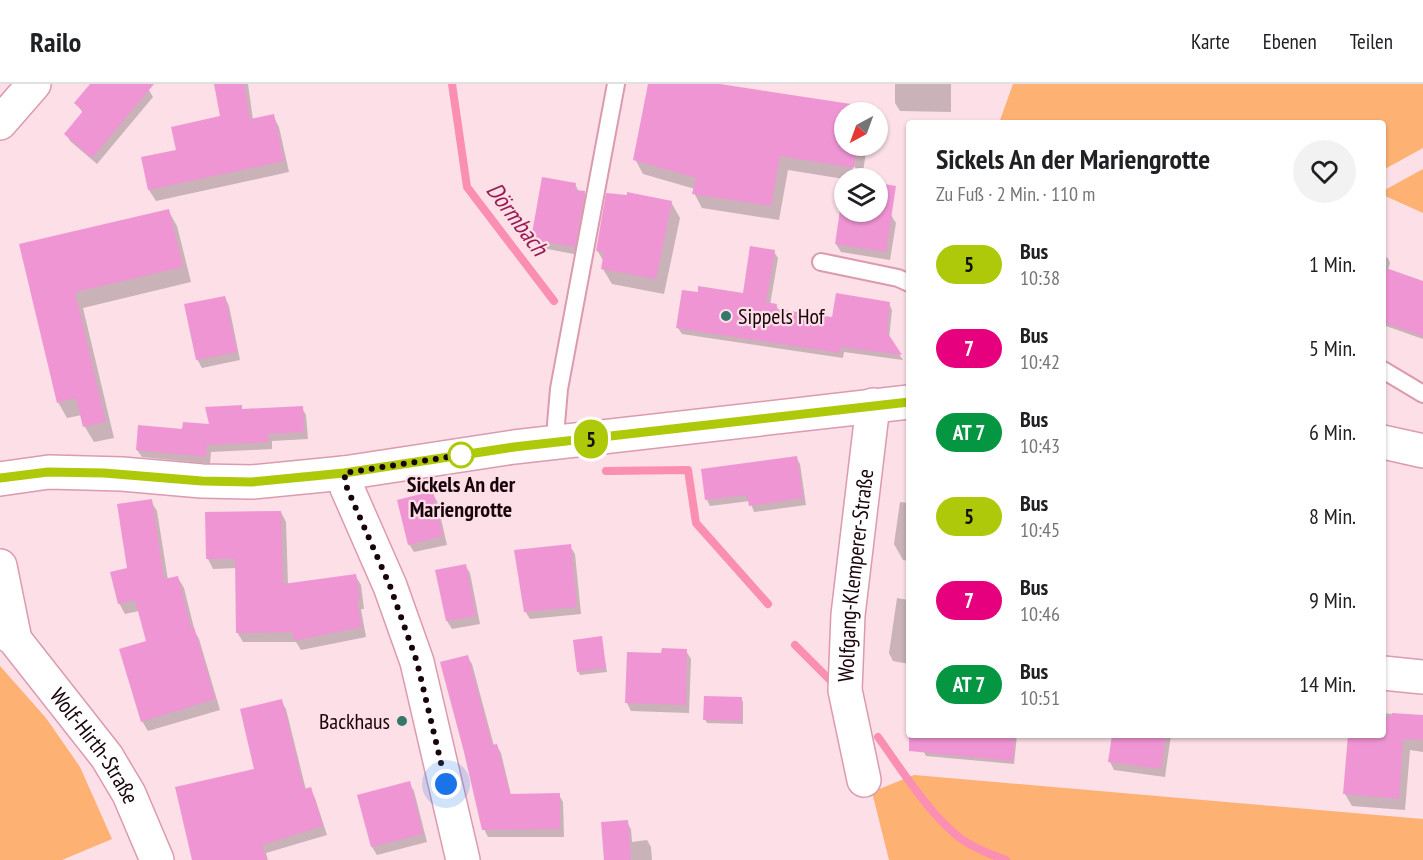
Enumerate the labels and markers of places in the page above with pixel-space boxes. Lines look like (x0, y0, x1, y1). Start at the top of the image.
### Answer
place label: Sippels Hof (738, 302, 826, 330)
marker: Sippels Hof (719, 309, 733, 323)
marker: Sickels An der Mariengrotte (448, 442, 474, 468)
place label: Sickels An der Mariengrotte (407, 470, 516, 523)
place label: Backhaus (319, 707, 390, 735)
marker: Backhaus (395, 714, 409, 728)

